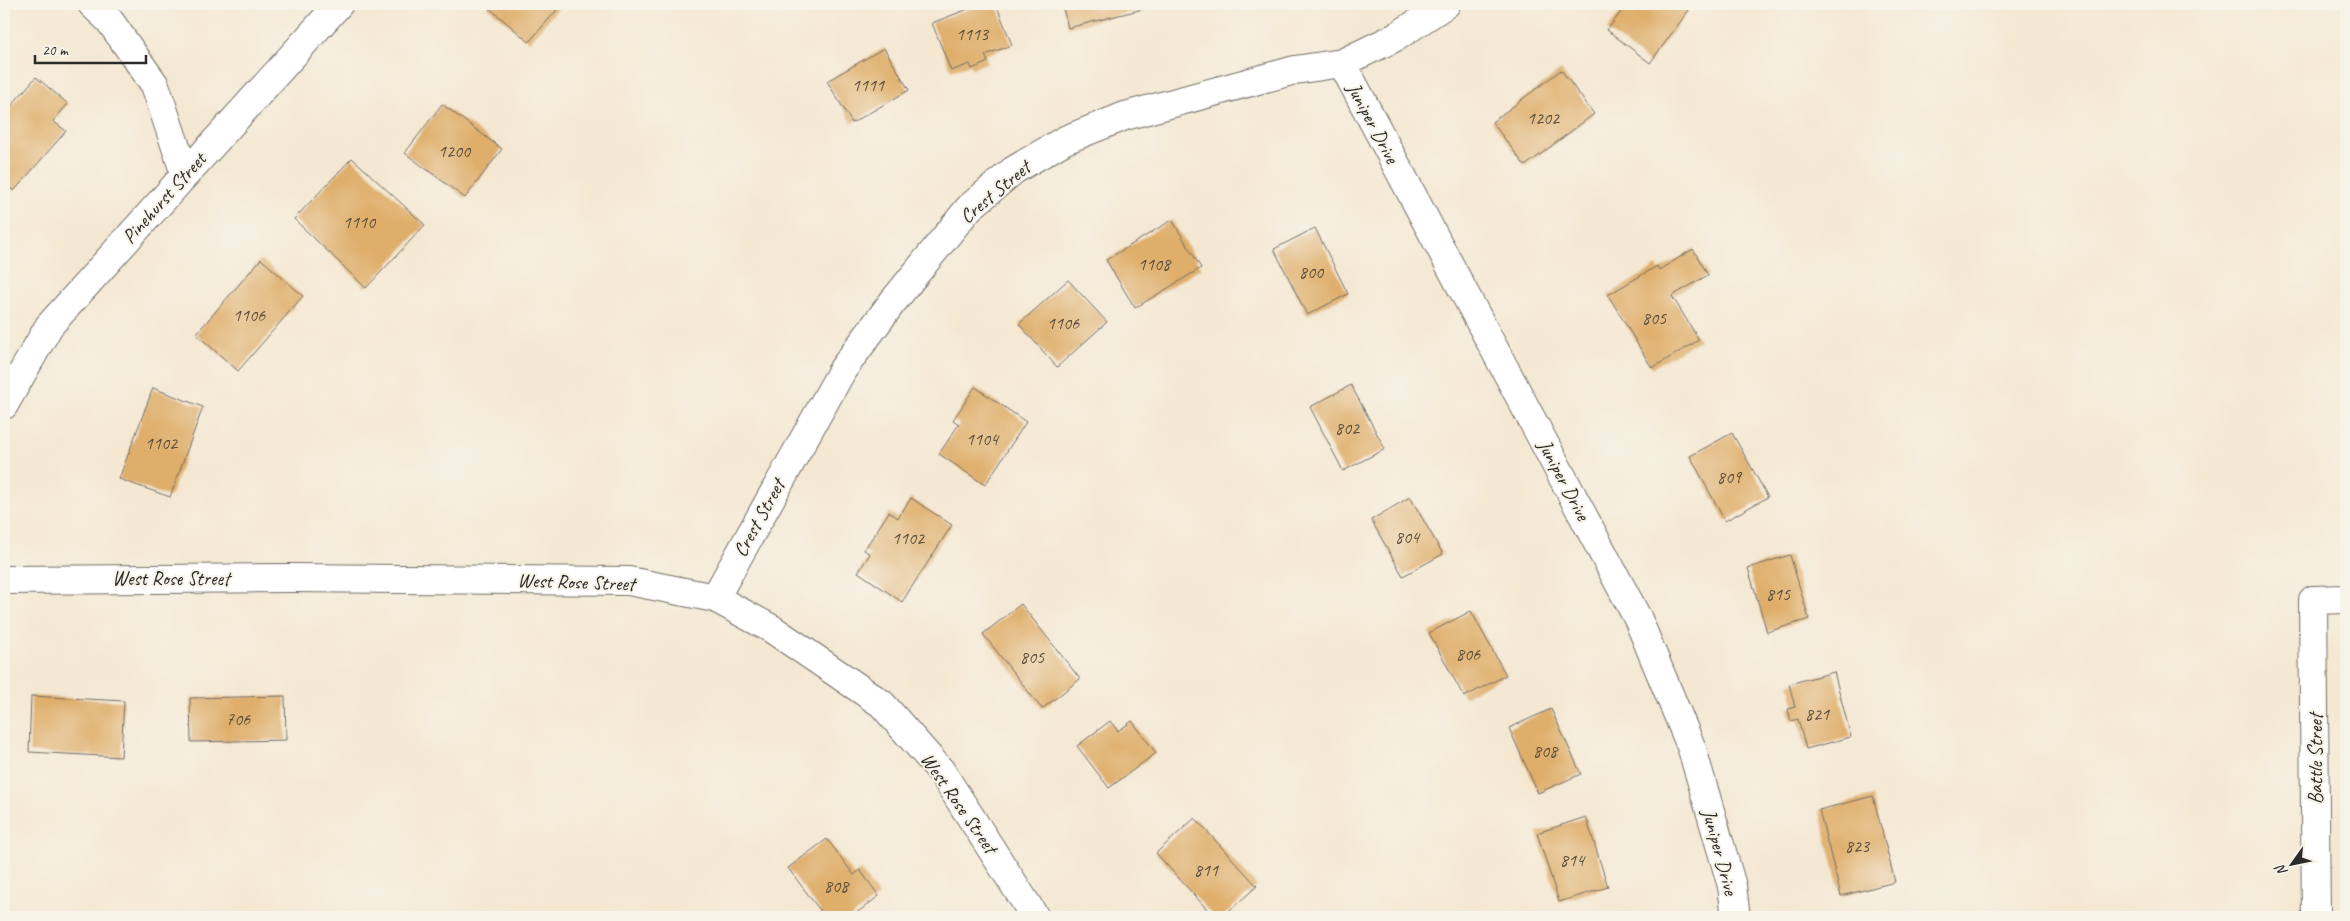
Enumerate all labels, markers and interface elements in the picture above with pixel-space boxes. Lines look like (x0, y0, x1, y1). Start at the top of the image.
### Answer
house number: 1113 (956, 23, 990, 45)
scale bar (35, 32, 146, 64)
text: 20 m (42, 41, 69, 60)
house number: 1111 (852, 74, 885, 96)
street label: Juniper Drive (1341, 77, 1405, 169)
house number: 1202 (1527, 107, 1561, 129)
house number: 1200 (438, 140, 472, 162)
street label: Pinehurst Street (117, 146, 213, 249)
street label: Crest Street (955, 153, 1038, 229)
house number: 1110 (343, 211, 377, 233)
house number: 1108 (1138, 253, 1172, 275)
house number: 800 (1299, 261, 1325, 283)
house number: 1106 (233, 304, 266, 326)
house number: 805 (1642, 307, 1667, 329)
house number: 1106 (1047, 312, 1080, 334)
house number: 802 (1335, 417, 1361, 439)
house number: 1104 (966, 428, 1000, 450)
house number: 1102 (145, 432, 179, 454)
street label: Juniper Drive (1532, 434, 1596, 526)
house number: 809 (1717, 466, 1743, 488)
street label: Crest Street (728, 472, 792, 561)
house number: 804 (1395, 526, 1421, 548)
house number: 1102 (892, 527, 926, 549)
street label: West Rose Street (112, 566, 233, 591)
street label: West Rose Street (517, 567, 638, 597)
house number: 815 (1766, 583, 1791, 605)
house number: 806 (1456, 643, 1481, 665)
house number: 805 (1020, 646, 1045, 668)
house number: 821 (1805, 703, 1830, 725)
house number: 706 (226, 708, 251, 730)
street label: Battle Street (2303, 710, 2328, 804)
house number: 808 (1533, 740, 1559, 762)
street label: West Rose Street (915, 748, 1005, 861)
street label: Juniper Drive (1696, 805, 1744, 899)
house number: 823 (1845, 835, 1871, 857)
north arrow (2268, 838, 2318, 888)
house number: 814 (1560, 849, 1586, 871)
house number: 811 (1194, 859, 1219, 881)
text: N (2271, 861, 2291, 879)
house number: 808 (824, 875, 850, 897)

